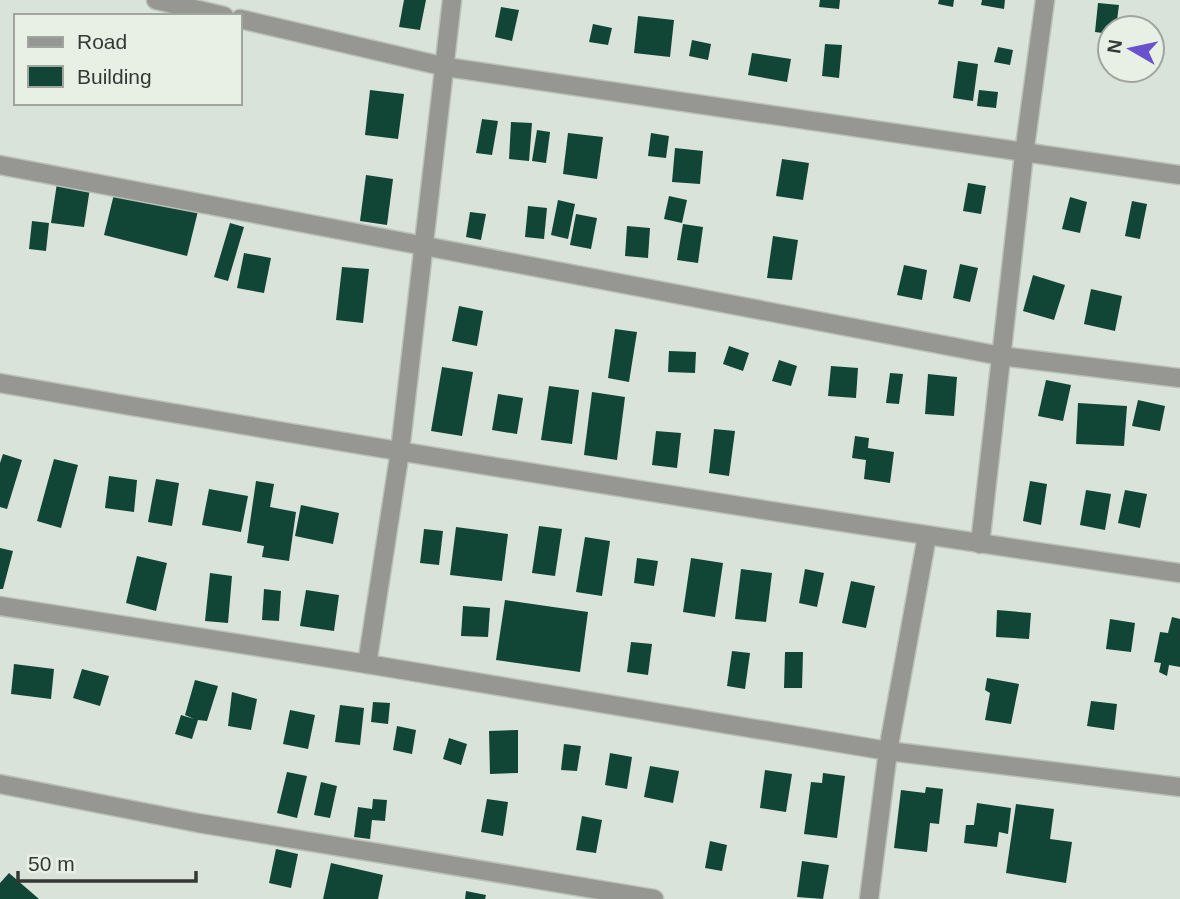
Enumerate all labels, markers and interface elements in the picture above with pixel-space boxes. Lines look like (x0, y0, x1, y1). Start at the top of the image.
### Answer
legend (14, 14, 242, 105)
north arrow (1096, 14, 1166, 84)
text: Road (77, 30, 127, 53)
text: N (1103, 38, 1126, 55)
text: Building (77, 65, 152, 88)
scale bar (18, 839, 196, 883)
text: 50 m (28, 852, 75, 875)

